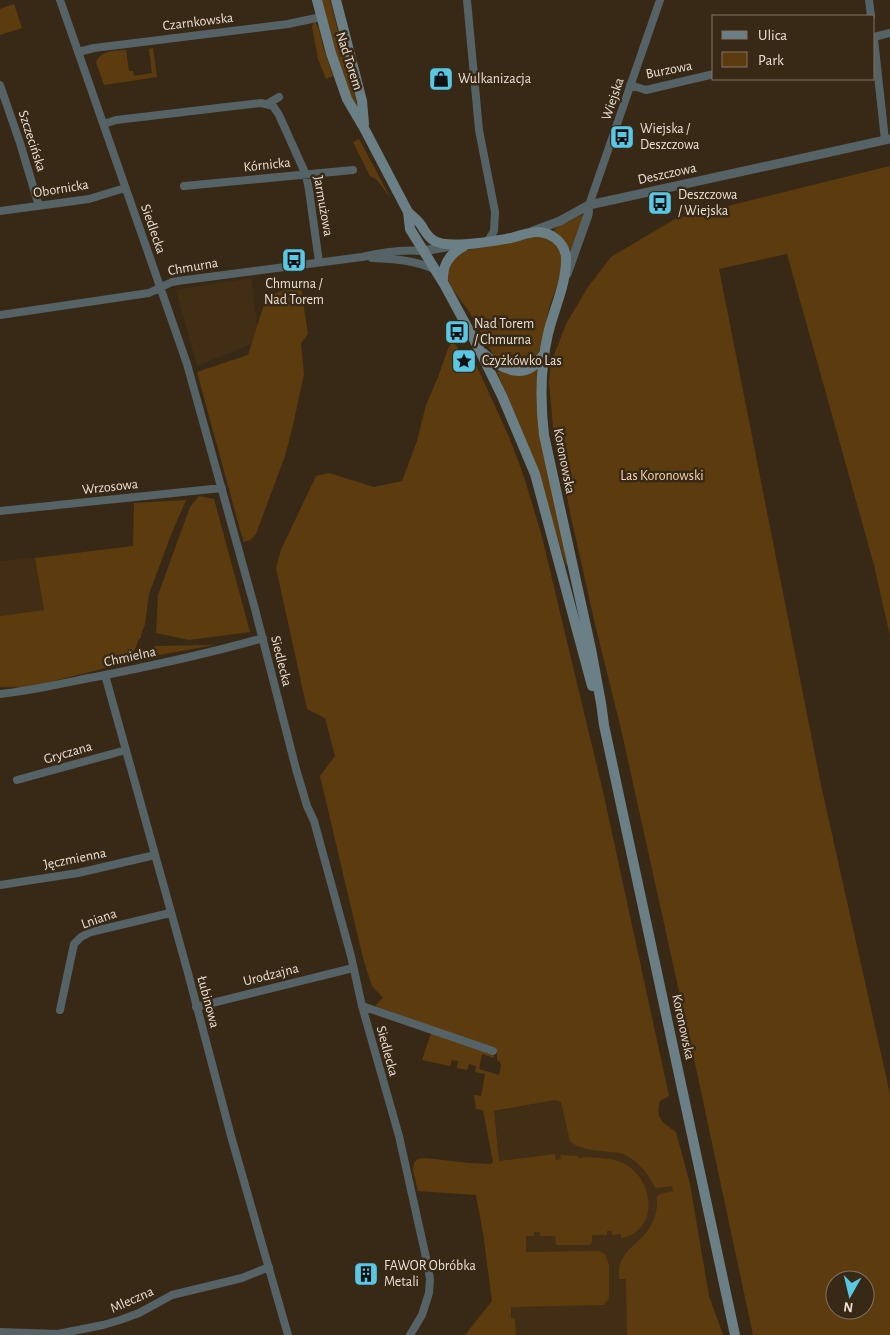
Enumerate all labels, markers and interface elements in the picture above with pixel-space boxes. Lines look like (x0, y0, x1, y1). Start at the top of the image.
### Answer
street label: Czarnkowska (162, 11, 235, 33)
legend (712, 15, 875, 80)
text: Ulica (758, 28, 787, 43)
street label: Nad Torem (333, 30, 365, 92)
text: Park (758, 53, 784, 68)
street label: Burzowa (645, 59, 694, 81)
shop icon: Wulkanizacja (428, 66, 454, 92)
place label: Wulkanizacja (458, 72, 532, 86)
street label: Wiejska (599, 76, 627, 122)
street label: Szczecińska (16, 109, 49, 174)
place label: Wiejska / Deszczowa (640, 122, 700, 152)
bus stop icon: Wiejska / Deszczowa (609, 124, 635, 150)
street label: Kórnicka (243, 156, 292, 174)
street label: Deszczowa (636, 161, 698, 187)
street label: Jarmużowa (311, 175, 335, 238)
street label: Obornicka (32, 178, 90, 200)
place label: Deszczowa / Wiejska (678, 188, 738, 218)
bus stop icon: Deszczowa / Wiejska (647, 190, 673, 216)
street label: Siedlecka (138, 202, 168, 256)
bus stop icon: Chmurna / Nad Torem (281, 247, 307, 273)
street label: Chmurna (167, 256, 220, 278)
place label: Chmurna / Nad Torem (264, 277, 324, 307)
place label: Nad Torem / Chmurna (474, 317, 534, 347)
bus stop icon: Nad Torem / Chmurna (444, 319, 470, 345)
place icon: Czyżkówko Las (451, 348, 477, 374)
place label: Czyżkówko Las (482, 354, 562, 368)
street label: Koronowska (551, 427, 577, 495)
park label: Las Koronowski (620, 469, 704, 483)
street label: Wrzosowa (81, 477, 139, 497)
street label: Siedlecka (268, 634, 294, 688)
street label: Chmielna (103, 645, 158, 669)
street label: Gryczana (42, 739, 94, 767)
street label: Jęczmienna (42, 846, 108, 872)
street label: Lniana (79, 906, 119, 932)
street label: Urodzajna (242, 961, 301, 989)
street label: Łubinowa (194, 974, 222, 1030)
street label: Koronowska (669, 993, 697, 1061)
street label: Siedlecka (374, 1024, 401, 1078)
place label: FAWOR Obróbka Metali (384, 1259, 476, 1289)
building icon: FAWOR Obróbka Metali (353, 1261, 379, 1287)
north arrow (825, 1270, 875, 1320)
street label: Mleczna (108, 1284, 156, 1316)
text: N (843, 1299, 854, 1314)

